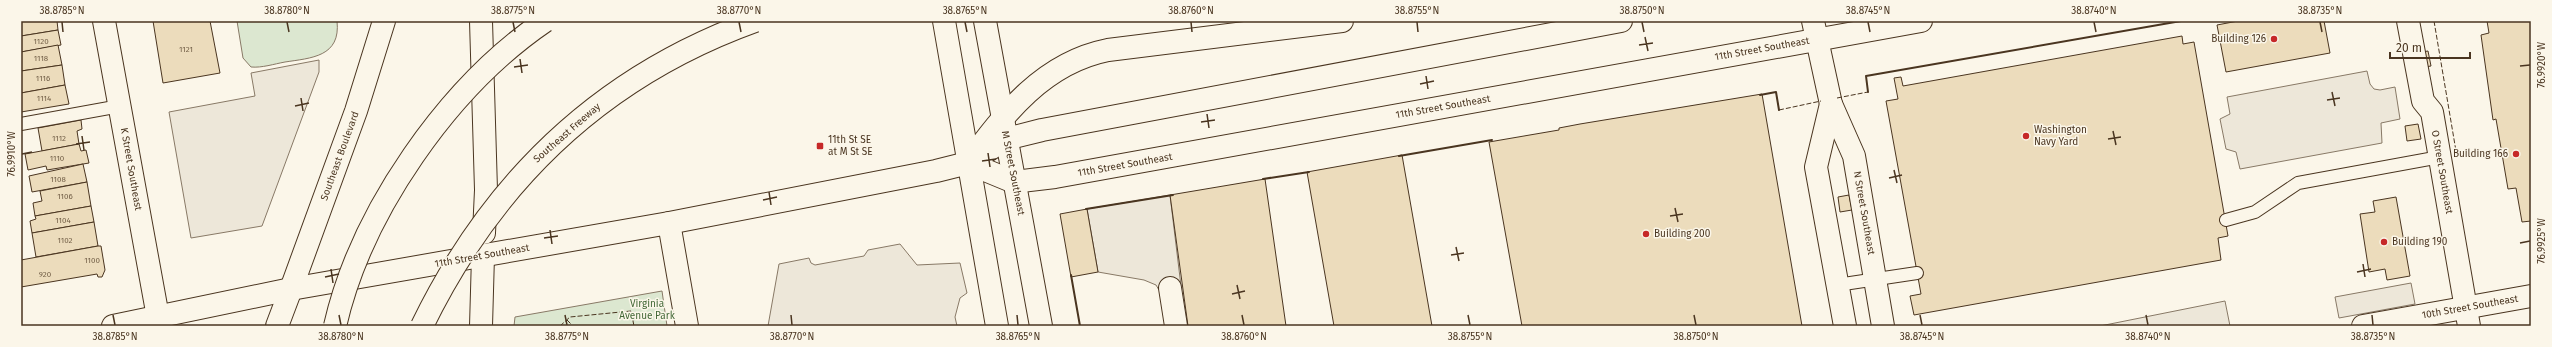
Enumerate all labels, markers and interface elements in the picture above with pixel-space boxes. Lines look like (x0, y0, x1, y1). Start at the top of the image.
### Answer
text: 38.8785°N (40, 5, 84, 17)
text: 38.8780°N (264, 5, 310, 17)
text: 38.8775°N (491, 5, 535, 17)
text: 38.8770°N (717, 5, 761, 17)
text: 38.8765°N (943, 5, 987, 17)
text: 38.8760°N (1168, 5, 1214, 17)
text: 38.8755°N (1395, 5, 1439, 17)
text: 38.8750°N (1619, 5, 1665, 17)
text: 38.8745°N (1846, 5, 1890, 17)
text: 38.8740°N (2071, 5, 2117, 17)
text: 38.8735°N (2298, 5, 2342, 17)
place label: Building 126 (2211, 33, 2266, 45)
marker: Building 126 (2269, 34, 2279, 44)
scale bar (2390, 34, 2470, 60)
street label: 11th Street Southeast (1714, 35, 1811, 63)
house number: 1120 (33, 37, 49, 46)
text: 20 m (2396, 41, 2422, 55)
text: 76.9920°W (2536, 41, 2548, 88)
house number: 1121 (179, 45, 193, 54)
house number: 1118 (34, 54, 49, 63)
house number: 1116 (36, 74, 50, 83)
street label: 11th Street Southeast (1395, 93, 1492, 121)
house number: 1114 (37, 94, 52, 103)
street label: Southeast Freeway (531, 101, 603, 165)
street label: Southeast Boulevard (318, 110, 362, 202)
place label: Washington Navy Yard (2034, 124, 2087, 148)
street label: K Street Southeast (118, 127, 144, 212)
street label: O Street Southeast (2429, 129, 2455, 215)
street label: M Street Southeast (999, 130, 1027, 217)
text: 76.9910°W (6, 131, 18, 177)
marker: Washington Navy Yard (2021, 131, 2031, 141)
house number: 1112 (52, 134, 66, 143)
place label: 11th St SE at M St SE (828, 134, 873, 158)
marker: 11th St SE at M St SE (815, 141, 825, 151)
place label: Building 166 (2453, 148, 2508, 160)
marker: Building 166 (2511, 149, 2521, 159)
street label: 11th Street Southeast (1077, 151, 1174, 179)
house number: 1110 (50, 154, 65, 163)
street label: N Street Southeast (1851, 170, 1877, 256)
house number: 1108 (50, 175, 66, 184)
house number: 1106 (57, 192, 73, 201)
house number: 1104 (55, 216, 72, 225)
text: 76.9925°W (2536, 218, 2548, 264)
place label: Building 200 (1654, 228, 1711, 240)
marker: Building 200 (1641, 229, 1651, 239)
house number: 1102 (57, 236, 73, 245)
place label: Building 190 (2392, 236, 2448, 248)
marker: Building 190 (2379, 237, 2389, 247)
street label: 11th Street Southeast (434, 242, 531, 270)
house number: 1100 (84, 256, 100, 265)
house number: 920 (39, 270, 52, 279)
street label: 10th Street Southeast (2421, 293, 2519, 321)
park label: Virginia Avenue Park (619, 298, 676, 322)
text: 38.8785°N (93, 331, 137, 343)
text: 38.8780°N (318, 331, 364, 343)
text: 38.8775°N (545, 331, 589, 343)
text: 38.8770°N (770, 331, 814, 343)
text: 38.8765°N (996, 331, 1040, 343)
text: 38.8760°N (1221, 331, 1267, 343)
text: 38.8755°N (1448, 331, 1492, 343)
text: 38.8750°N (1673, 331, 1719, 343)
text: 38.8745°N (1900, 331, 1944, 343)
text: 38.8740°N (2125, 331, 2171, 343)
text: 38.8735°N (2351, 331, 2395, 343)

